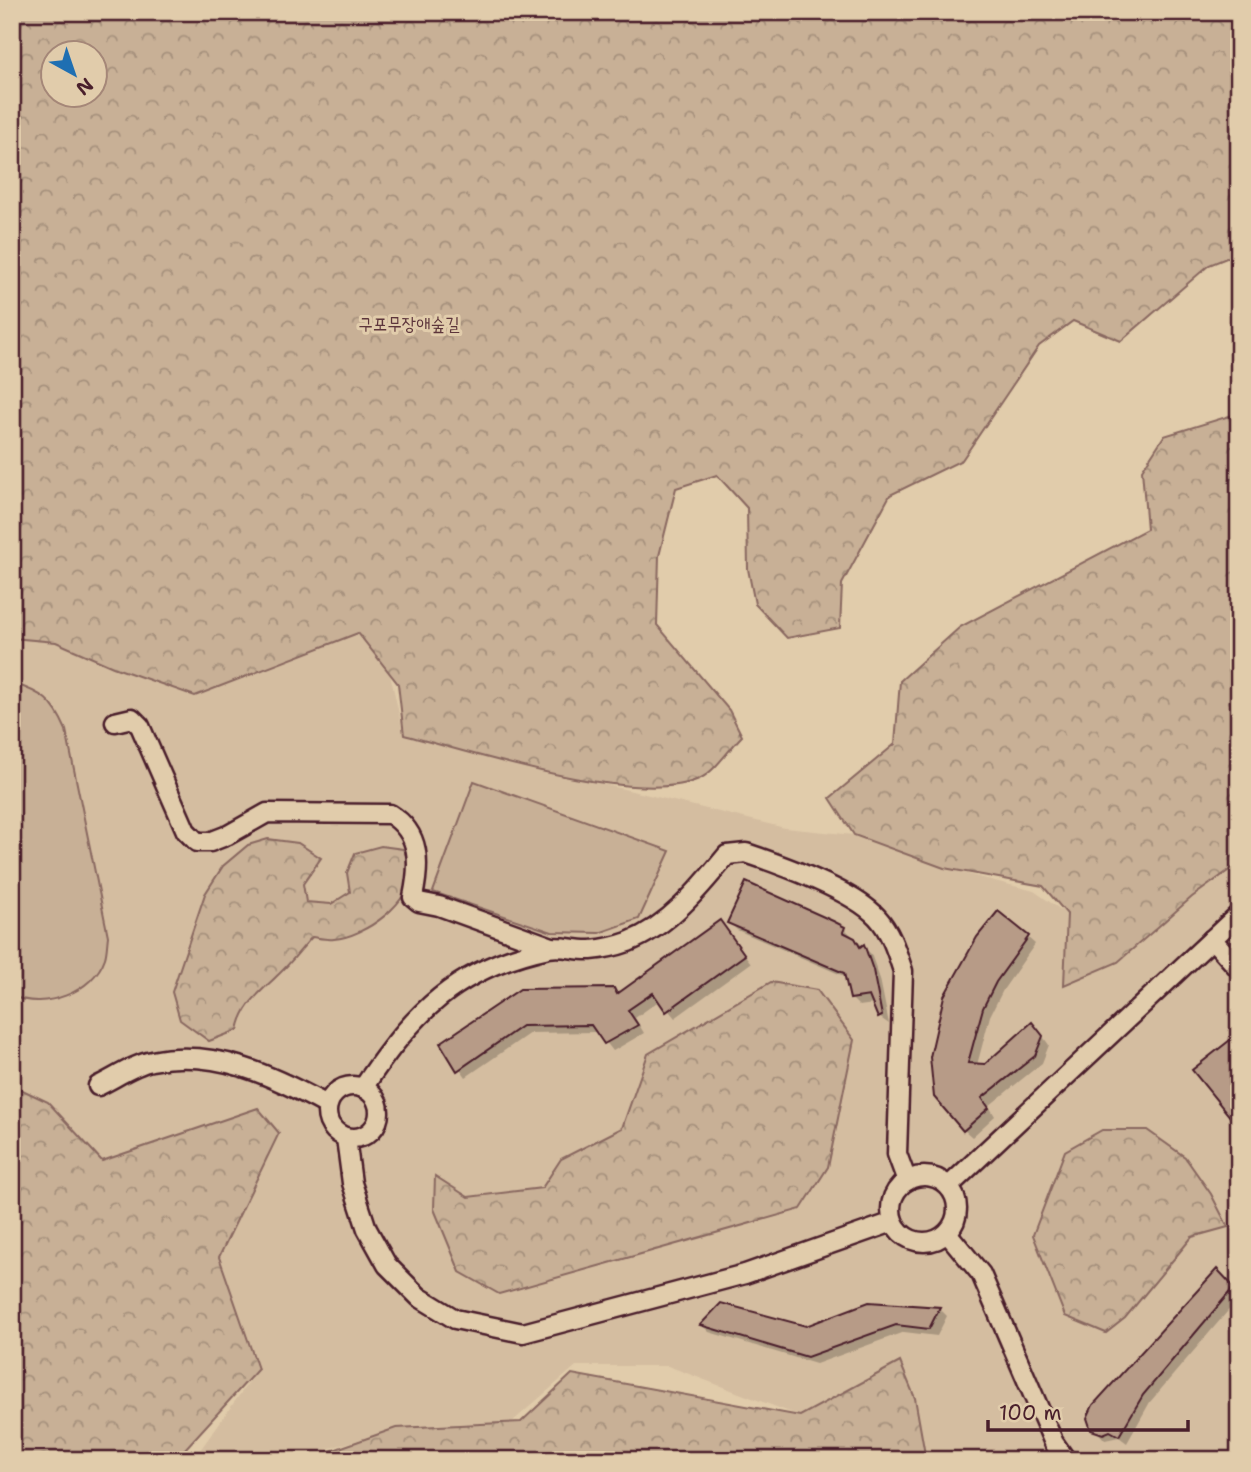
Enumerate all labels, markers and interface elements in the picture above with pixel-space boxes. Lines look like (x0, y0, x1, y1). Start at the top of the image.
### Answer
north arrow (38, 38, 108, 108)
text: N (71, 72, 98, 101)
park label: 구포무장애숲길 (358, 312, 460, 336)
scale bar (988, 1388, 1188, 1432)
text: 100 m (999, 1399, 1062, 1427)

